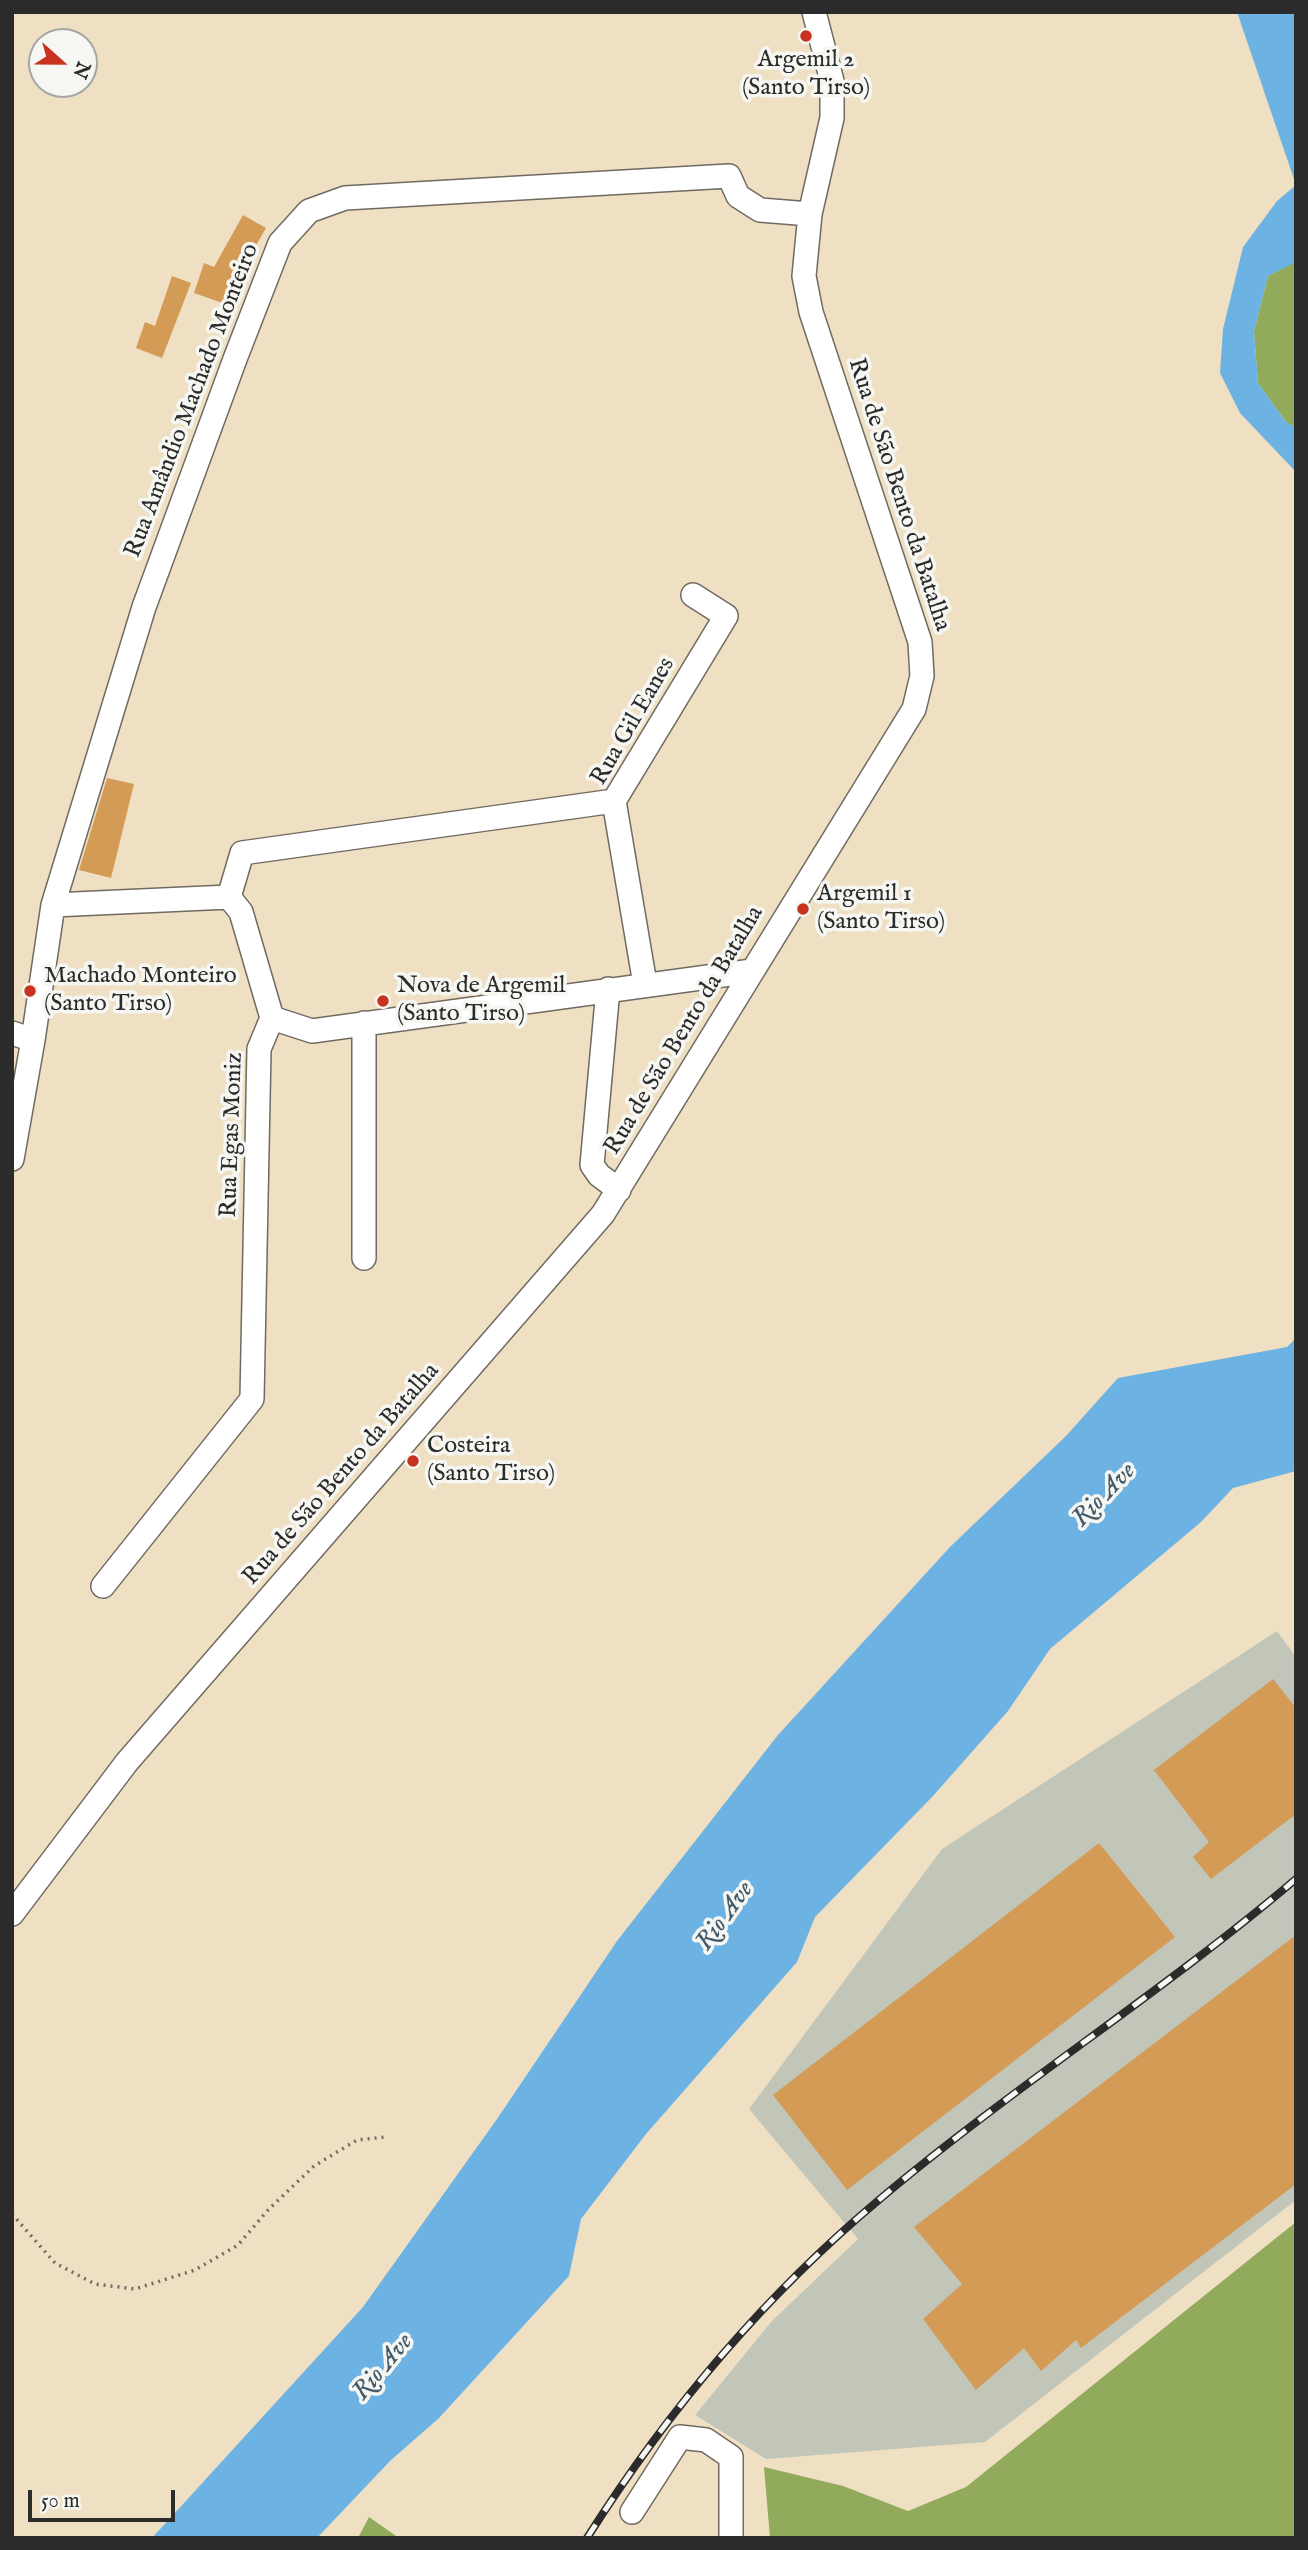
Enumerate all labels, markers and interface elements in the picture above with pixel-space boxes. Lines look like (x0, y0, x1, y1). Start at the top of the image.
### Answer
north arrow (28, 28, 98, 98)
marker: Argemil 2 (Santo Tirso) (798, 28, 814, 44)
place label: Argemil 2 (Santo Tirso) (742, 47, 870, 103)
text: N (67, 58, 95, 82)
street label: Rua Amândio Machado Monteiro (120, 240, 266, 562)
street label: Rua de São Bento da Batalha (840, 355, 956, 635)
street label: Rua Gil Eanes (586, 653, 682, 791)
place label: Argemil 1 (Santo Tirso) (817, 881, 945, 937)
street label: Rua de São Bento da Batalha (599, 901, 771, 1161)
marker: Argemil 1 (Santo Tirso) (795, 901, 811, 917)
place label: Machado Monteiro (Santo Tirso) (44, 963, 237, 1019)
place label: Nova de Argemil (Santo Tirso) (397, 973, 566, 1029)
marker: Machado Monteiro (Santo Tirso) (22, 983, 38, 999)
marker: Nova de Argemil (Santo Tirso) (375, 993, 391, 1009)
street label: Rua Egas Moniz (216, 1052, 250, 1218)
street label: Rua de São Bento da Batalha (238, 1358, 446, 1592)
place label: Costeira (Santo Tirso) (427, 1433, 555, 1489)
marker: Costeira (Santo Tirso) (405, 1453, 421, 1469)
water label: Rio Ave (1067, 1457, 1143, 1535)
water label: Rio Ave (690, 1876, 762, 1958)
water label: Rio Ave (347, 2328, 421, 2408)
scale bar (32, 2476, 178, 2520)
text: 50 m (41, 2488, 80, 2515)

